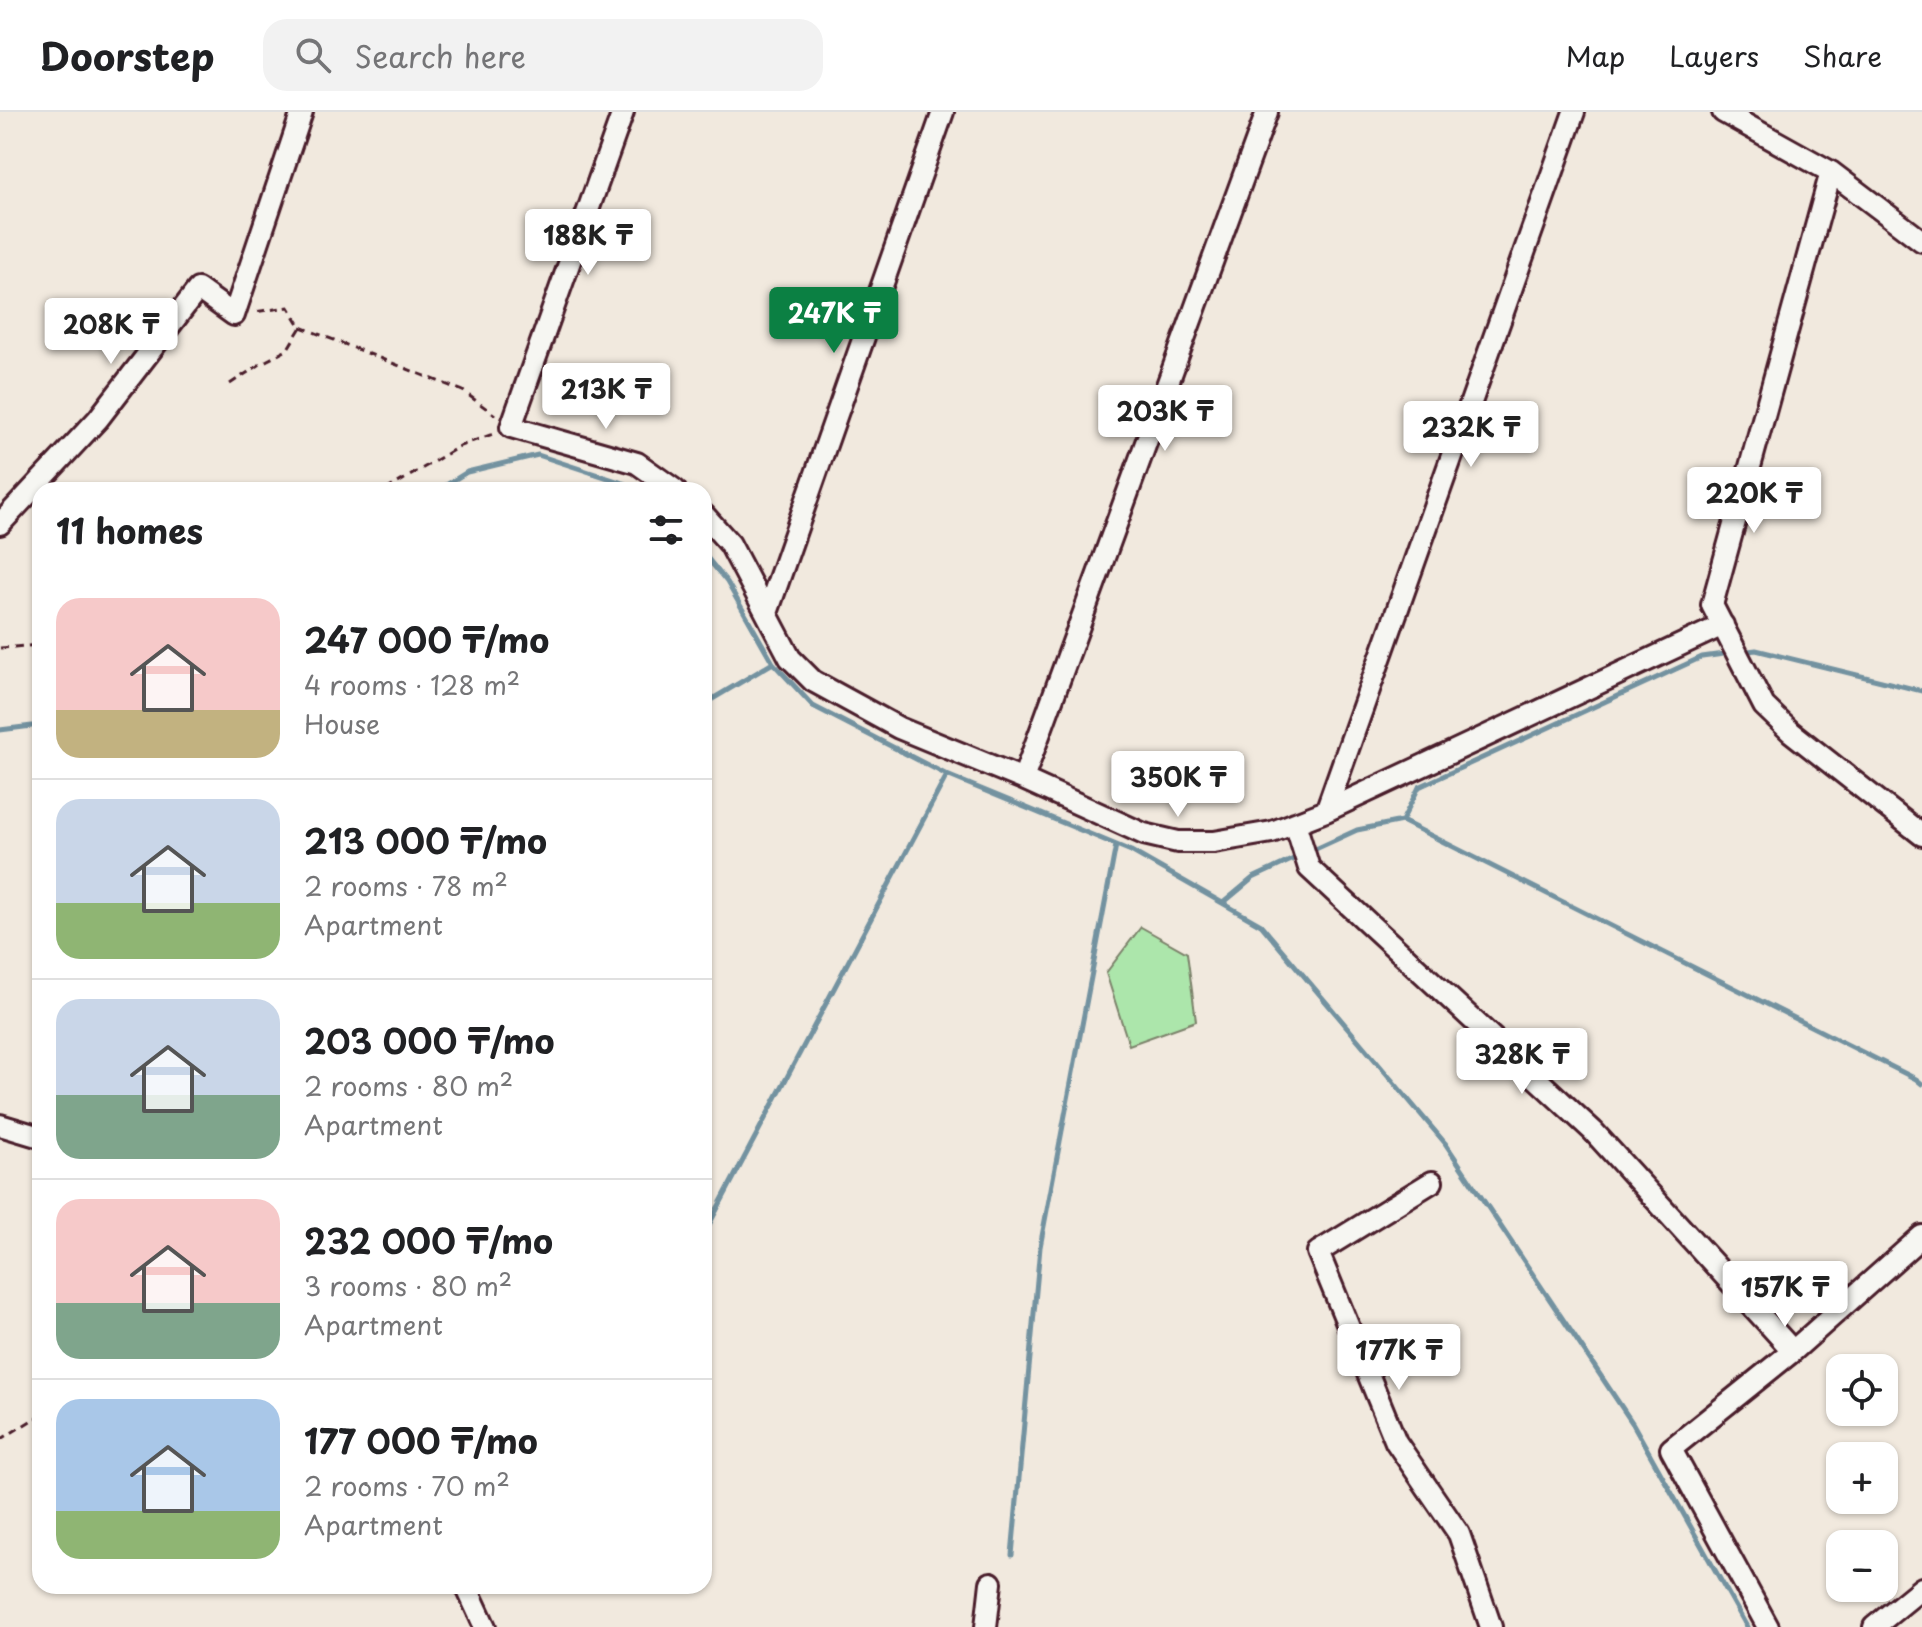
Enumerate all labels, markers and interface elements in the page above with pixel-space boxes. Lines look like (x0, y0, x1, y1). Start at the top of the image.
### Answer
search box (263, 19, 823, 91)
text: Doorstep (40, 27, 215, 84)
icon: search (291, 33, 335, 77)
text: Search here (355, 33, 526, 78)
text: Map (1565, 34, 1625, 77)
text: Layers (1669, 34, 1759, 77)
text: Share (1803, 34, 1882, 77)
pin: 188K ₸ (523, 209, 653, 277)
text: 188K ₸ (543, 215, 633, 254)
pin: 247K ₸ (769, 287, 899, 355)
text: 247K ₸ (787, 293, 881, 332)
pin: 208K ₸ (46, 298, 176, 366)
text: 208K ₸ (63, 304, 159, 343)
pin: 213K ₸ (541, 363, 671, 431)
text: 213K ₸ (560, 369, 652, 408)
pin: 203K ₸ (1100, 385, 1230, 453)
text: 203K ₸ (1116, 391, 1214, 430)
pin: 232K ₸ (1406, 401, 1536, 469)
text: 232K ₸ (1421, 407, 1521, 446)
pin: 220K ₸ (1689, 467, 1819, 535)
text: 220K ₸ (1705, 473, 1803, 512)
text: 11 homes (56, 504, 203, 556)
icon: filters (644, 508, 688, 552)
text: 247 000 ₸/mo (304, 613, 549, 665)
icon: home (120, 630, 216, 726)
text: 4 rooms · 128 m² (304, 665, 520, 704)
text: House (304, 704, 380, 743)
pin: 350K ₸ (1113, 751, 1243, 819)
text: 350K ₸ (1129, 757, 1227, 796)
text: 213 000 ₸/mo (304, 814, 547, 866)
icon: home (120, 831, 216, 927)
text: 2 rooms · 78 m² (304, 866, 508, 905)
text: Apartment (304, 905, 443, 944)
text: 203 000 ₸/mo (304, 1014, 555, 1066)
pin: 328K ₸ (1457, 1028, 1587, 1096)
icon: home (120, 1031, 216, 1127)
text: 328K ₸ (1474, 1034, 1570, 1073)
text: 2 rooms · 80 m² (304, 1066, 513, 1105)
text: Apartment (304, 1105, 443, 1144)
text: 232 000 ₸/mo (304, 1214, 553, 1266)
icon: home (120, 1231, 216, 1327)
pin: 157K ₸ (1720, 1261, 1850, 1329)
text: 3 rooms · 80 m² (304, 1266, 512, 1305)
text: 157K ₸ (1741, 1267, 1829, 1306)
text: Apartment (304, 1305, 443, 1344)
pin: 177K ₸ (1334, 1324, 1464, 1392)
text: 177K ₸ (1355, 1330, 1443, 1369)
map controls (1826, 1354, 1898, 1602)
button: locate (1826, 1354, 1898, 1426)
text: 177 000 ₸/mo (304, 1414, 538, 1466)
icon: home (120, 1431, 216, 1527)
button: + (1826, 1442, 1898, 1514)
text: 2 rooms · 70 m² (304, 1466, 510, 1505)
text: Apartment (304, 1505, 443, 1544)
button: − (1826, 1530, 1898, 1602)

